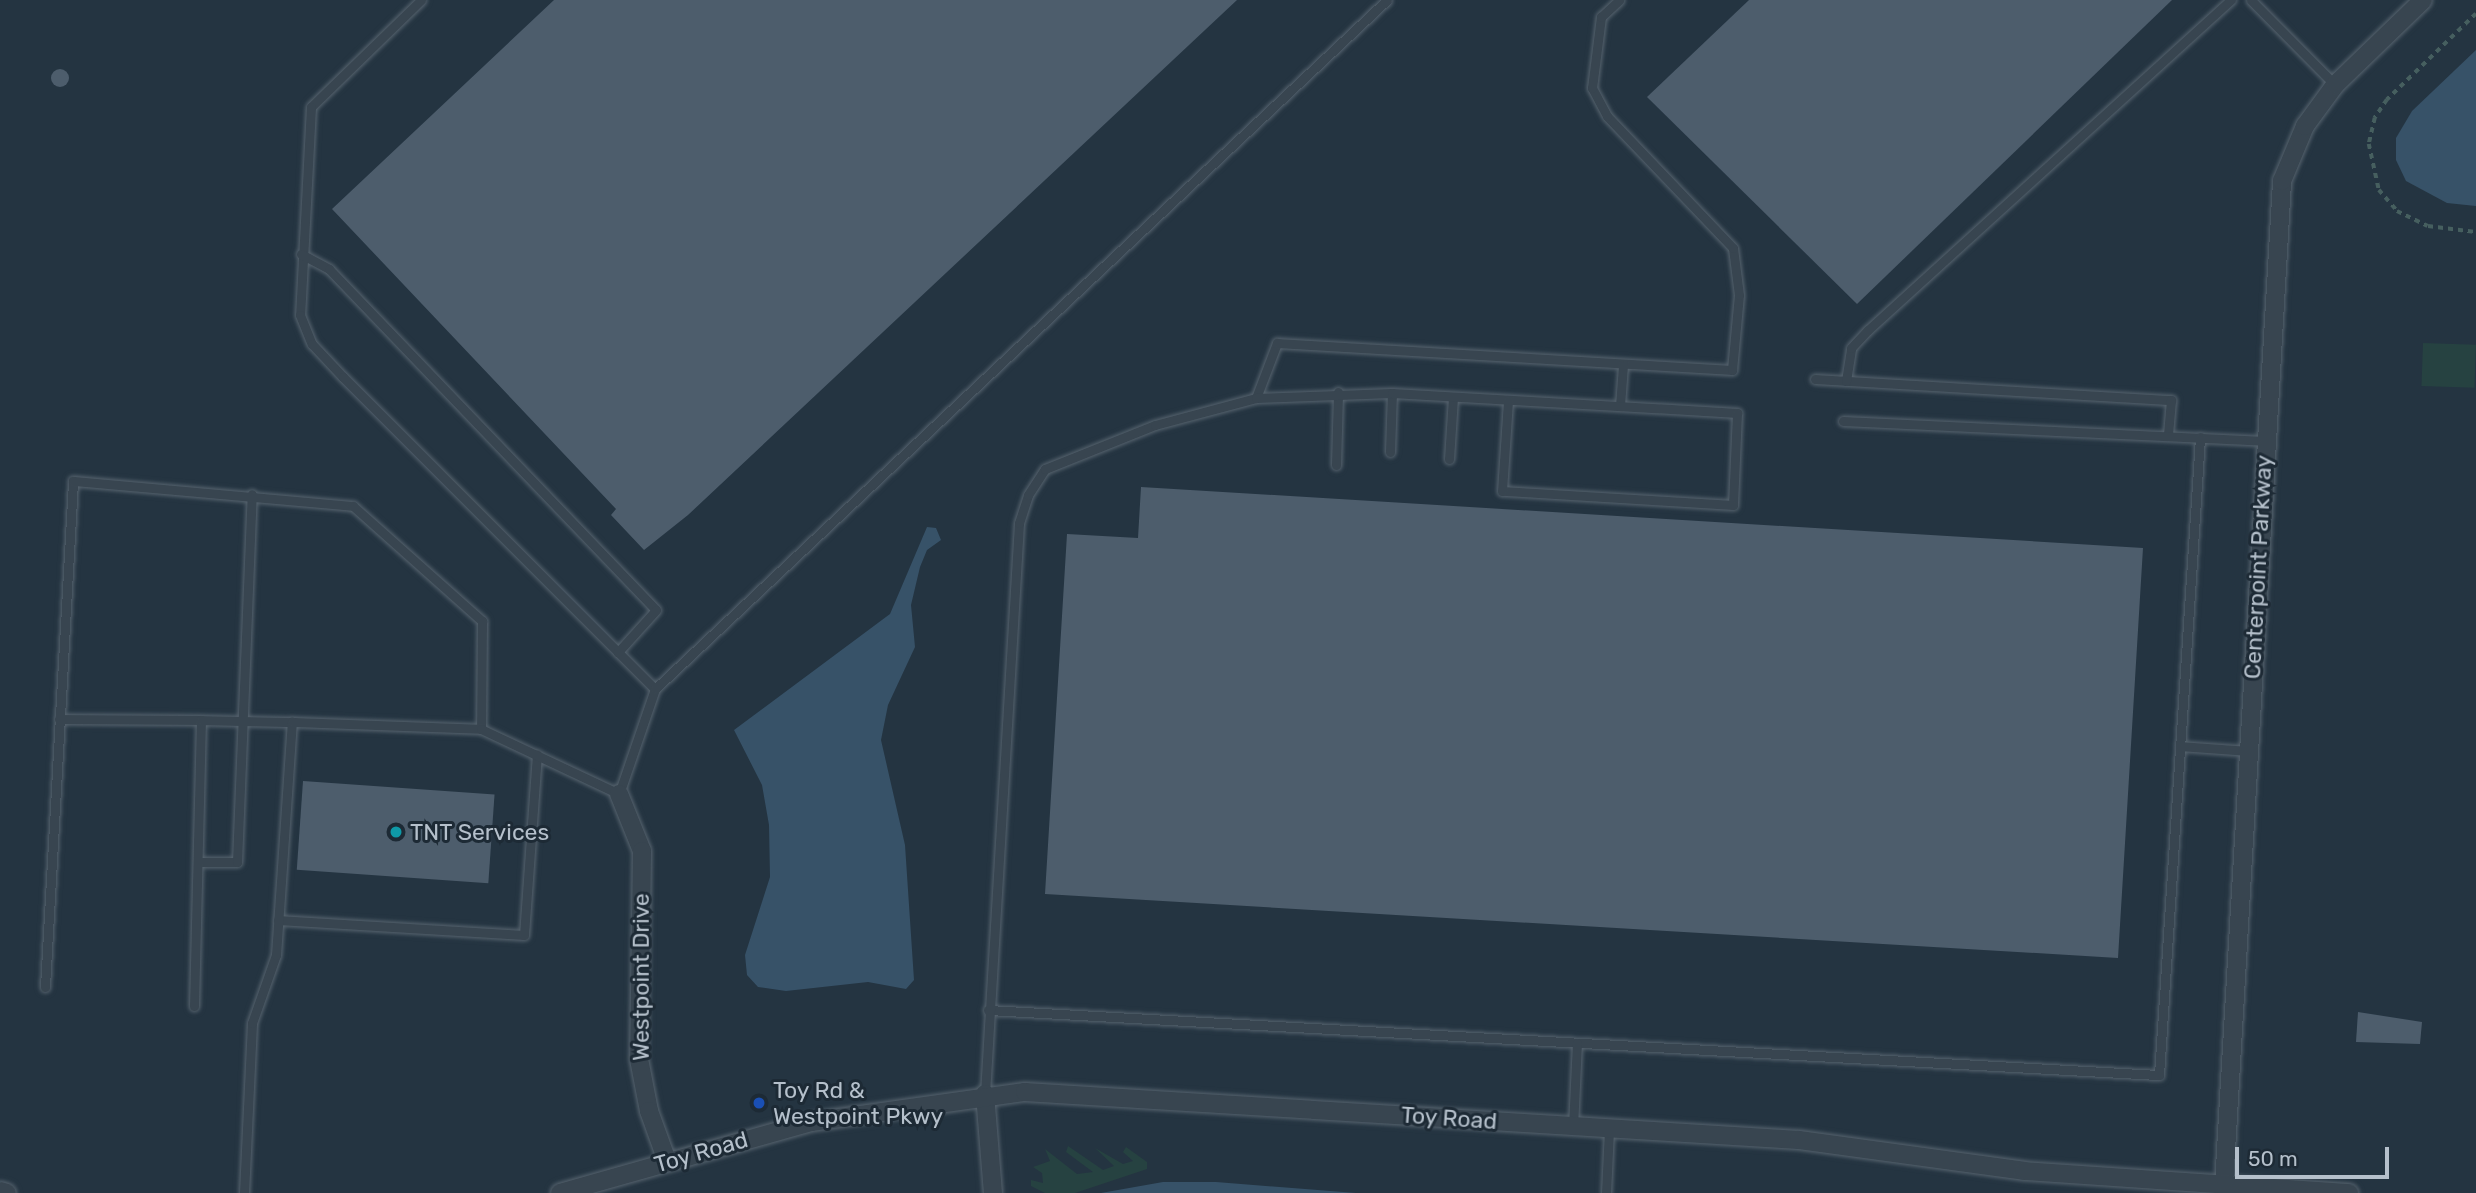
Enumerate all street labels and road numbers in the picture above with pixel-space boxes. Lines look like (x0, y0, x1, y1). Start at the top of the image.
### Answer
street label: Centerpoint Parkway (2238, 454, 2278, 680)
street label: Westpoint Drive (627, 893, 655, 1061)
street label: Toy Road (1400, 1101, 1498, 1135)
street label: Toy Road (651, 1125, 751, 1179)

